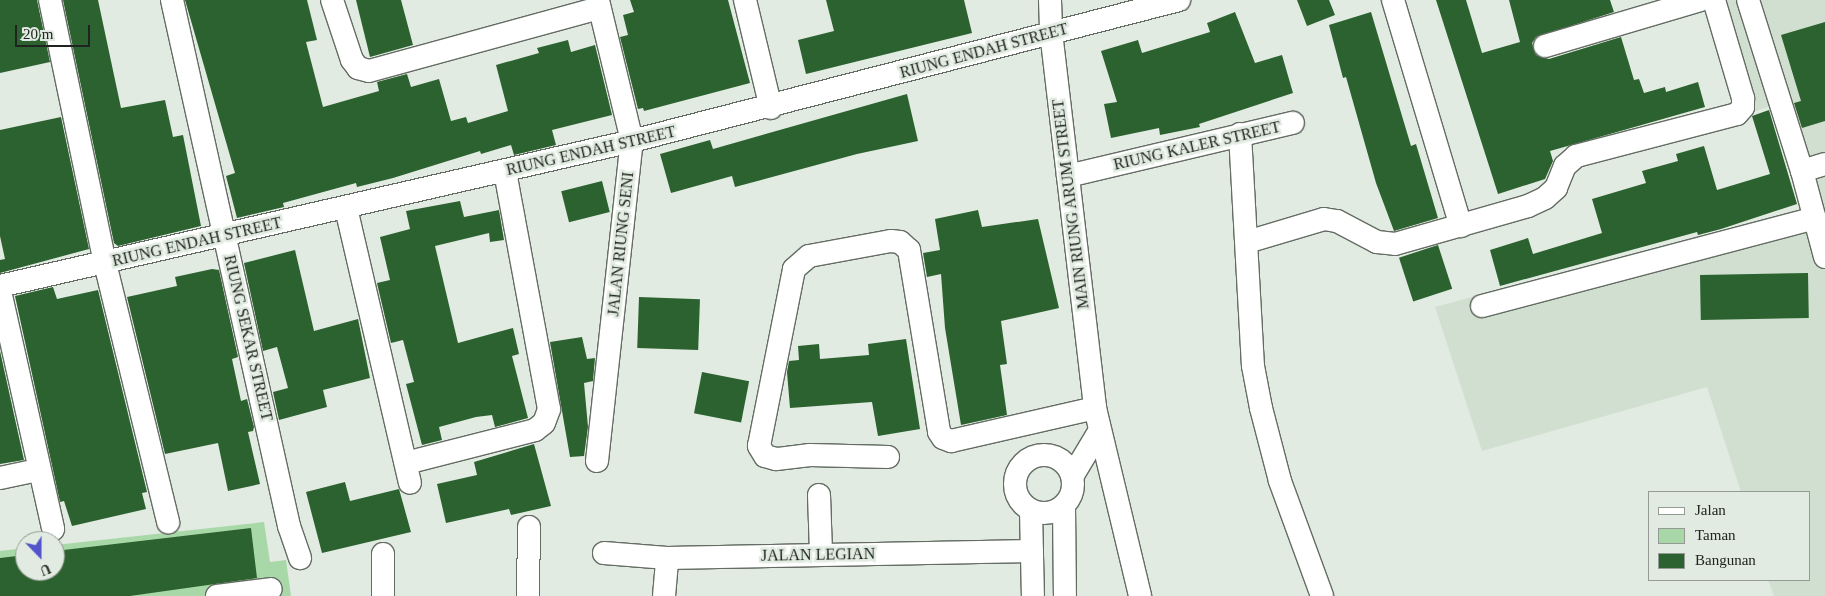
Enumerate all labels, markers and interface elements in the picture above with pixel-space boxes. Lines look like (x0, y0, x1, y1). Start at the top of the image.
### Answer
scale bar (18, 15, 92, 47)
street label: RIUNG ENDAH STREET (898, 19, 1070, 83)
text: 20 m (23, 26, 53, 42)
street label: MAIN RIUNG ARUM STREET (1049, 98, 1093, 310)
street label: RIUNG KALER STREET (1112, 117, 1282, 175)
street label: RIUNG ENDAH STREET (504, 122, 678, 180)
street label: JALAN RIUNG SENI (604, 171, 638, 317)
street label: RIUNG ENDAH STREET (110, 213, 284, 271)
street label: RIUNG SEKAR STREET (220, 253, 276, 423)
legend (1648, 491, 1810, 581)
text: Jalan (1695, 502, 1726, 518)
text: Taman (1695, 527, 1736, 543)
north arrow (15, 531, 65, 581)
street label: JALAN LEGIAN (761, 544, 875, 566)
text: Bangunan (1695, 552, 1756, 568)
text: U (38, 561, 53, 578)

